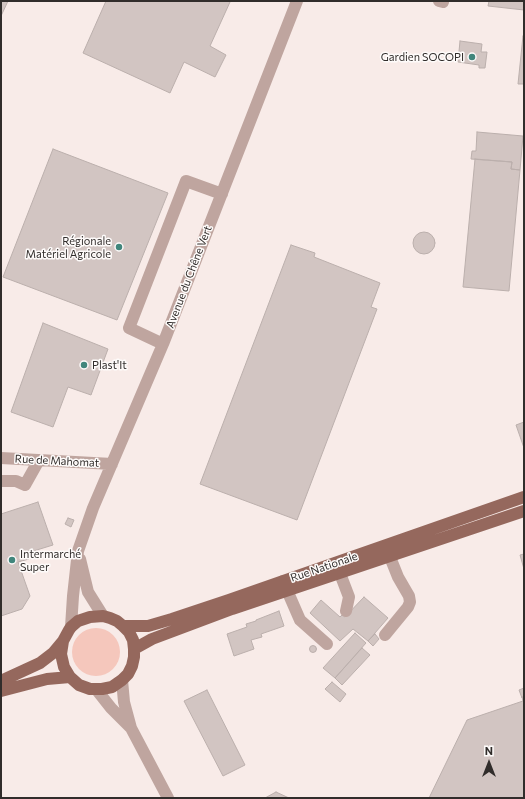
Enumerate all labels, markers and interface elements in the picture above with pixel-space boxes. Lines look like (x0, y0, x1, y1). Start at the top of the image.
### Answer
place label: Gardien SOCOPI (381, 50, 464, 64)
marker: Gardien SOCOPI (467, 52, 477, 62)
street label: Avenue du Chêne Vert (163, 224, 215, 330)
place label: Régionale Matériel Agricole (26, 234, 111, 260)
marker: Régionale Matériel Agricole (114, 242, 124, 252)
place label: Plast'It (92, 358, 127, 372)
marker: Plast'It (79, 360, 89, 370)
street label: Rue de Mahomat (14, 452, 100, 470)
place label: Intermarché Super (20, 547, 81, 573)
street label: Rue Nationale (289, 549, 359, 585)
marker: Intermarché Super (7, 555, 17, 565)
north arrow (469, 743, 509, 783)
text: N (485, 744, 493, 757)

